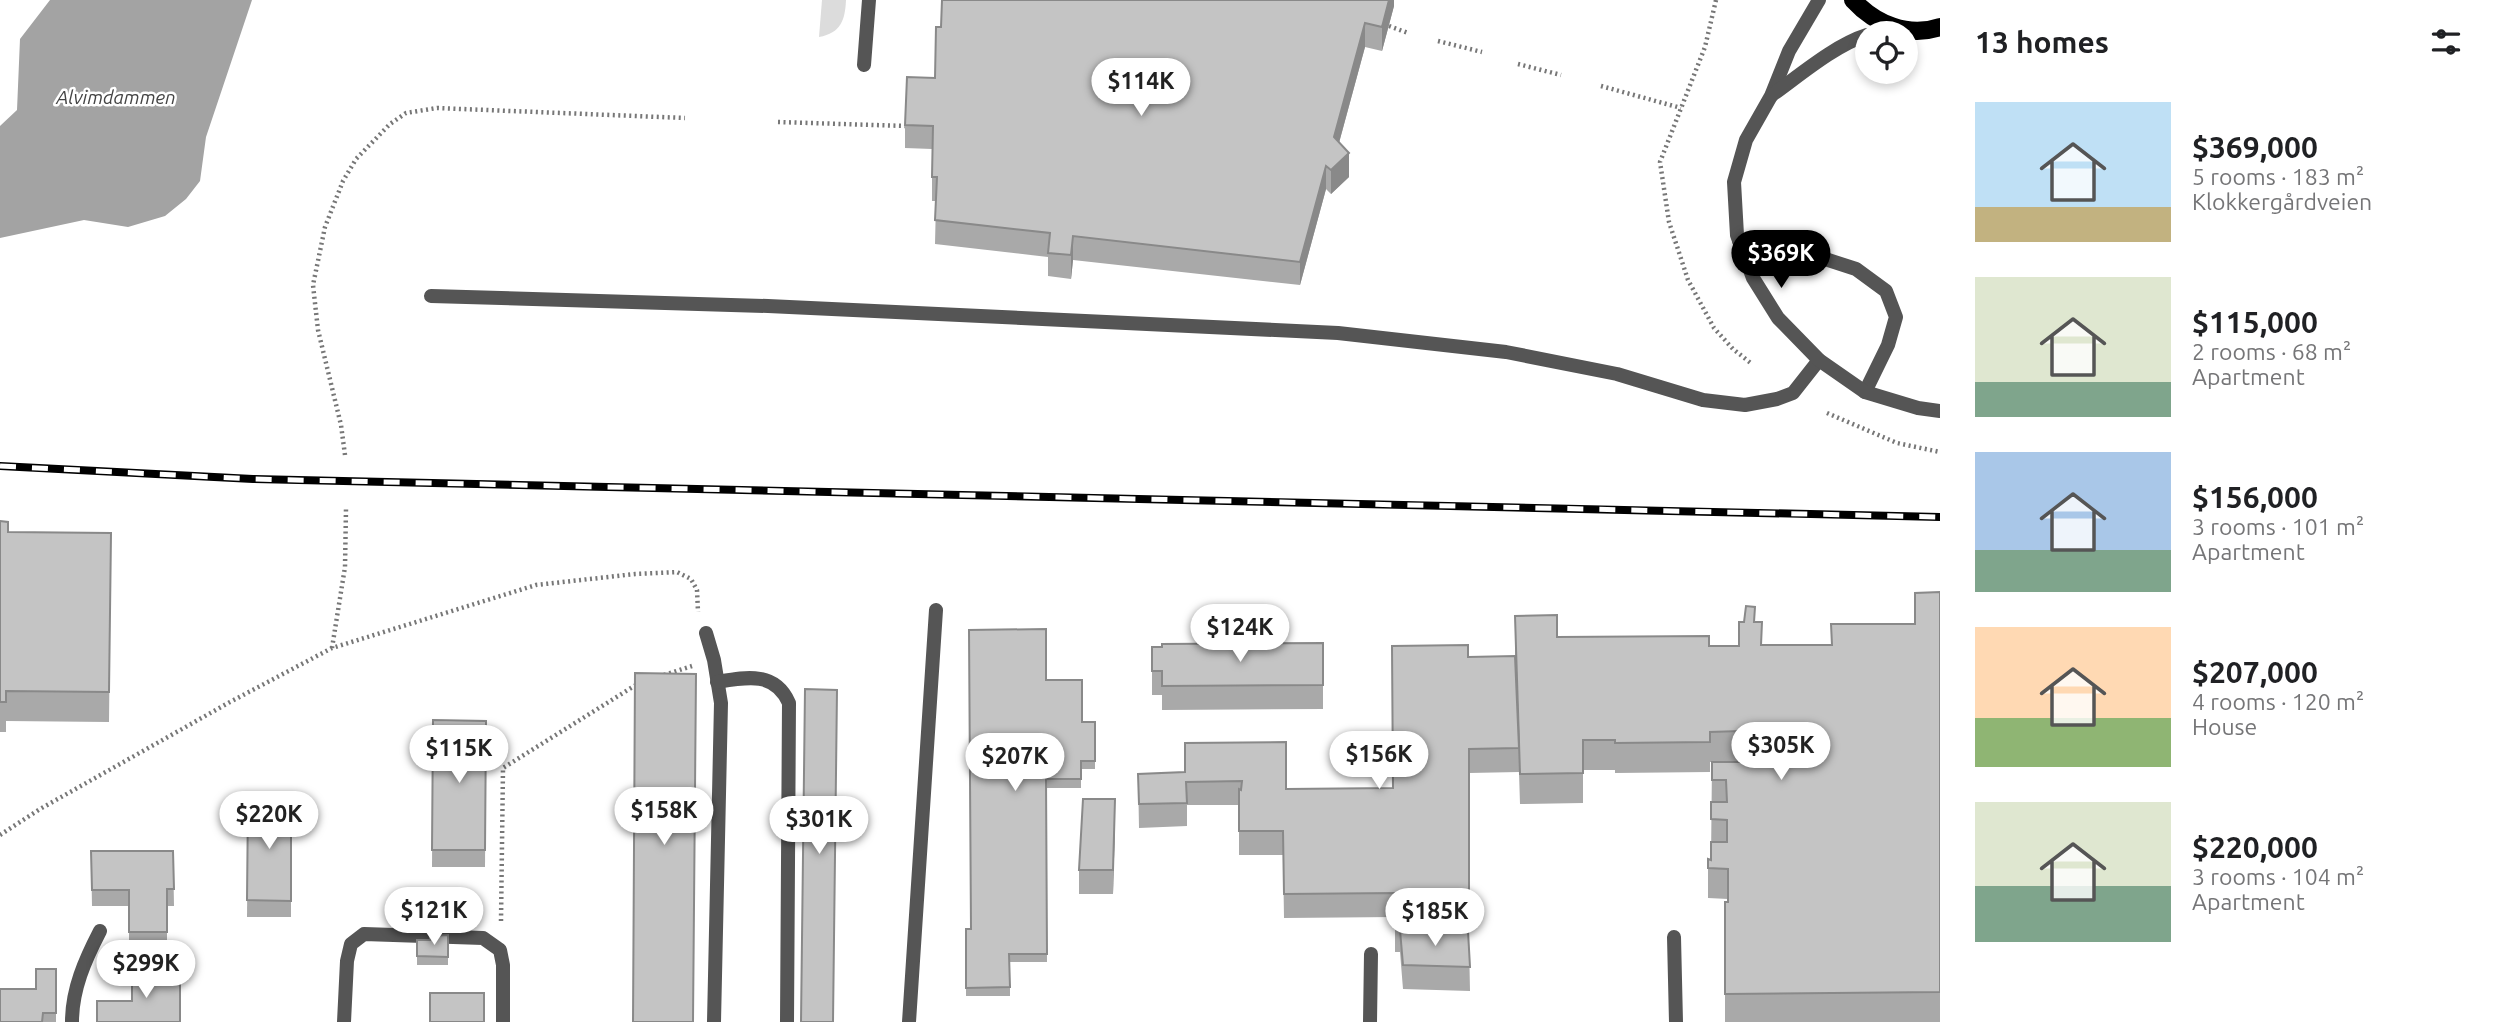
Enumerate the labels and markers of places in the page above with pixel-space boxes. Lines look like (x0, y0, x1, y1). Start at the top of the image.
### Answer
pin: $114K (1092, 58, 1190, 118)
pin: $369K (1732, 230, 1830, 290)
pin: $124K (1191, 604, 1289, 664)
pin: $305K (1732, 722, 1830, 782)
pin: $115K (410, 726, 508, 785)
pin: $156K (1330, 732, 1428, 791)
pin: $207K (966, 734, 1064, 793)
pin: $158K (615, 788, 713, 847)
pin: $220K (220, 792, 318, 851)
pin: $301K (770, 796, 868, 856)
pin: $121K (385, 888, 483, 947)
pin: $185K (1386, 888, 1484, 948)
pin: $299K (97, 940, 195, 1000)

